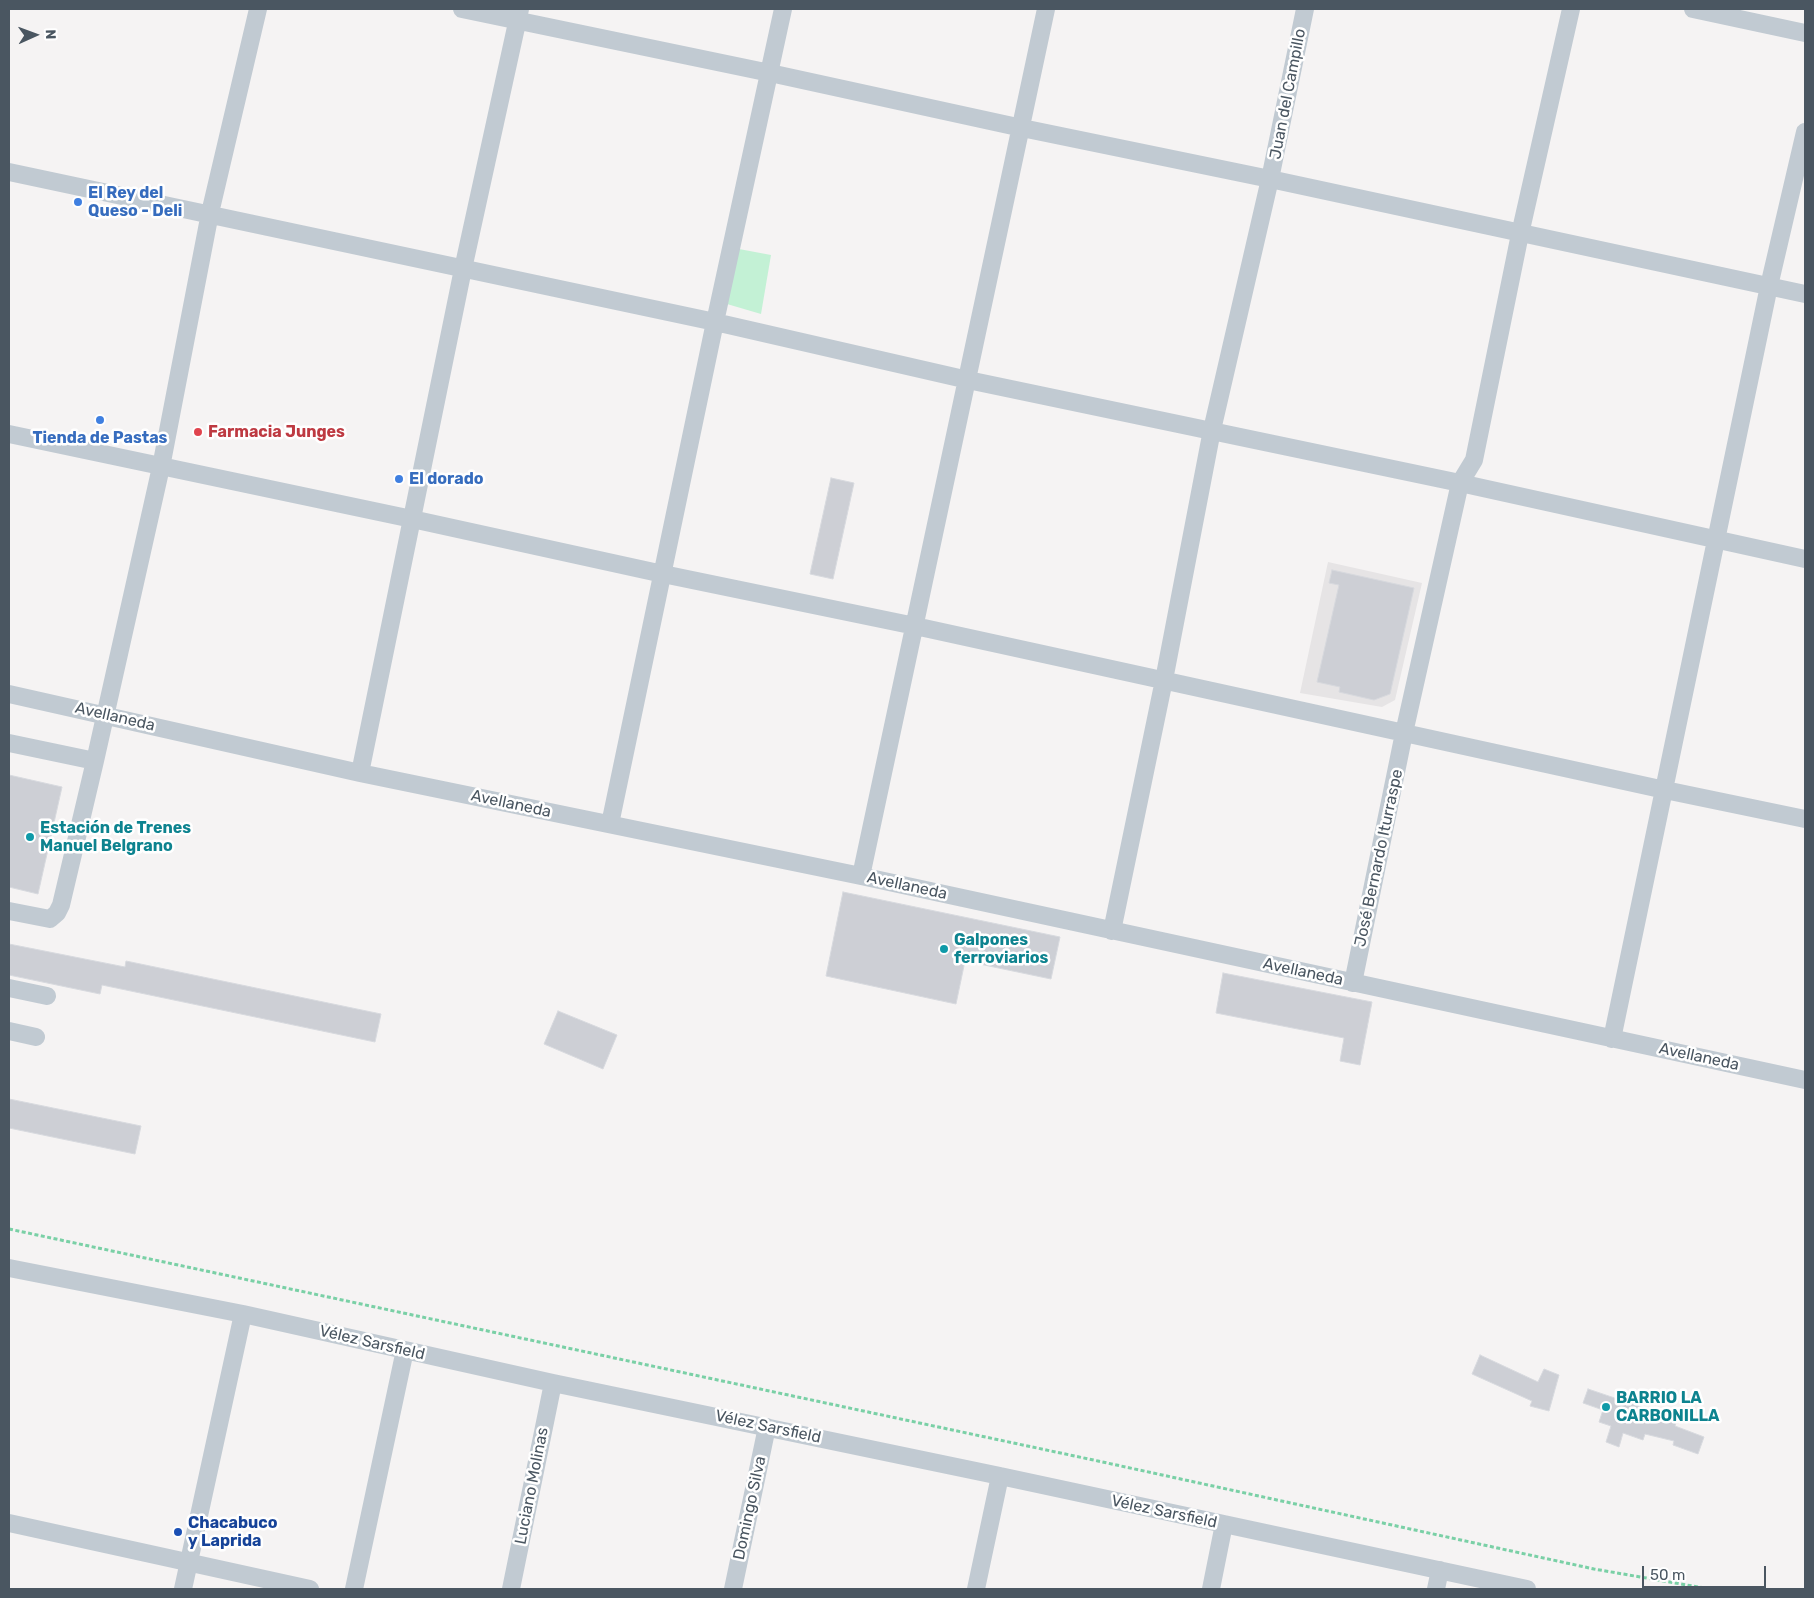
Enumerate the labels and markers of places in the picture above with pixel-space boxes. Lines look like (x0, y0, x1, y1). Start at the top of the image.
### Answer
place label: El Rey del Queso - Deli (88, 183, 182, 221)
marker: El Rey del Queso - Deli (72, 196, 84, 208)
marker: Tienda de Pastas (94, 414, 106, 426)
place label: Farmacia Junges (208, 422, 345, 442)
marker: Farmacia Junges (192, 426, 204, 438)
place label: Tienda de Pastas (33, 428, 167, 448)
place label: El dorado (409, 469, 484, 489)
marker: El dorado (393, 473, 405, 485)
place label: Estación de Trenes Manuel Belgrano (40, 818, 191, 856)
marker: Estación de Trenes Manuel Belgrano (24, 831, 36, 843)
place label: Galpones ferroviarios (954, 930, 1048, 968)
marker: Galpones ferroviarios (938, 943, 950, 955)
place label: BARRIO LA CARBONILLA (1616, 1388, 1720, 1426)
marker: BARRIO LA CARBONILLA (1600, 1401, 1612, 1413)
place label: Chacabuco y Laprida (188, 1513, 278, 1551)
marker: Chacabuco y Laprida (172, 1526, 184, 1538)

